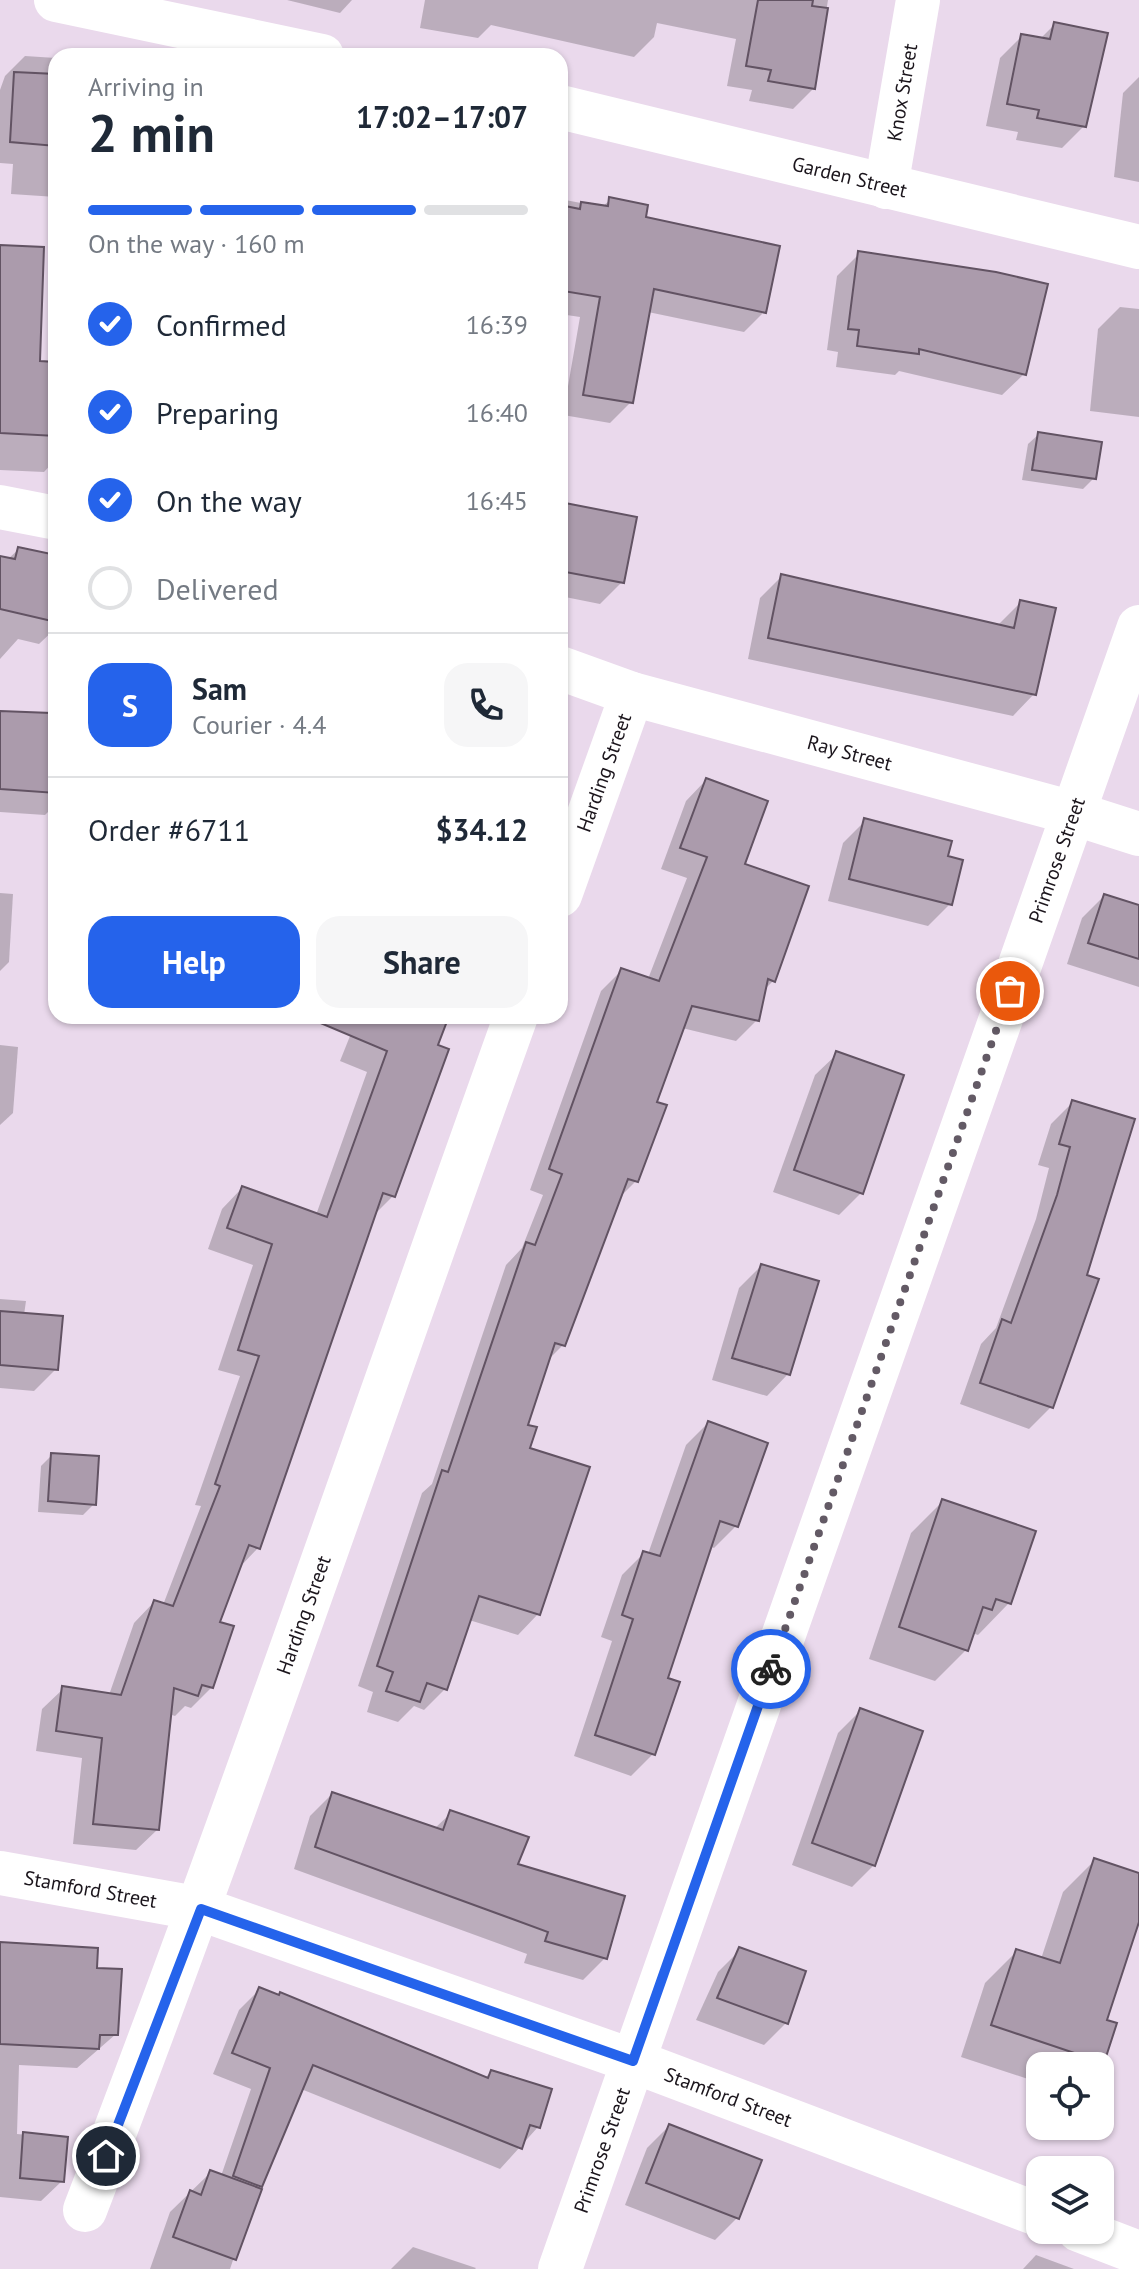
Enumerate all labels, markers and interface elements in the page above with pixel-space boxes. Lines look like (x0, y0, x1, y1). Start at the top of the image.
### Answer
street label: Knox Street (881, 41, 923, 143)
text: Arriving in (88, 70, 204, 103)
text: 17:02–17:07 (356, 97, 528, 136)
text: 2 min (88, 99, 215, 166)
street label: Garden Street (790, 151, 910, 204)
text: On the way · 160 m (88, 227, 305, 260)
icon: check (88, 302, 132, 346)
text: Confirmed (156, 305, 287, 344)
text: 16:39 (466, 308, 528, 341)
icon: check (88, 390, 132, 434)
text: Preparing (156, 393, 279, 432)
text: 16:40 (466, 396, 528, 429)
icon: check (88, 478, 132, 522)
text: On the way (156, 481, 302, 520)
text: 16:45 (466, 484, 528, 517)
text: Delivered (156, 569, 279, 608)
button: phone (444, 663, 528, 747)
text: Sam (192, 669, 247, 708)
text: S (122, 686, 138, 725)
text: Courier · 4.4 (192, 708, 326, 741)
street label: Harding Street (571, 709, 637, 836)
street label: Ray Street (804, 729, 895, 777)
street label: Primrose Street (1023, 793, 1091, 926)
text: Order #6711 (88, 810, 250, 849)
text: $34.12 (436, 810, 528, 849)
button: Help (88, 916, 300, 1008)
button: Share (316, 916, 528, 1008)
pin (976, 957, 1044, 1025)
icon: bag (988, 969, 1032, 1013)
street label: Harding Street (270, 1552, 337, 1678)
courier (731, 1629, 811, 1709)
icon: bike (749, 1647, 793, 1691)
street label: Stamford Street (22, 1865, 159, 1914)
map controls (1026, 2052, 1114, 2244)
button: locate (1026, 2052, 1114, 2140)
street label: Stamford Street (661, 2061, 796, 2133)
street label: Primrose Street (568, 2084, 636, 2217)
pin (72, 2122, 140, 2190)
icon: home (84, 2134, 128, 2178)
button: layers (1026, 2156, 1114, 2244)

